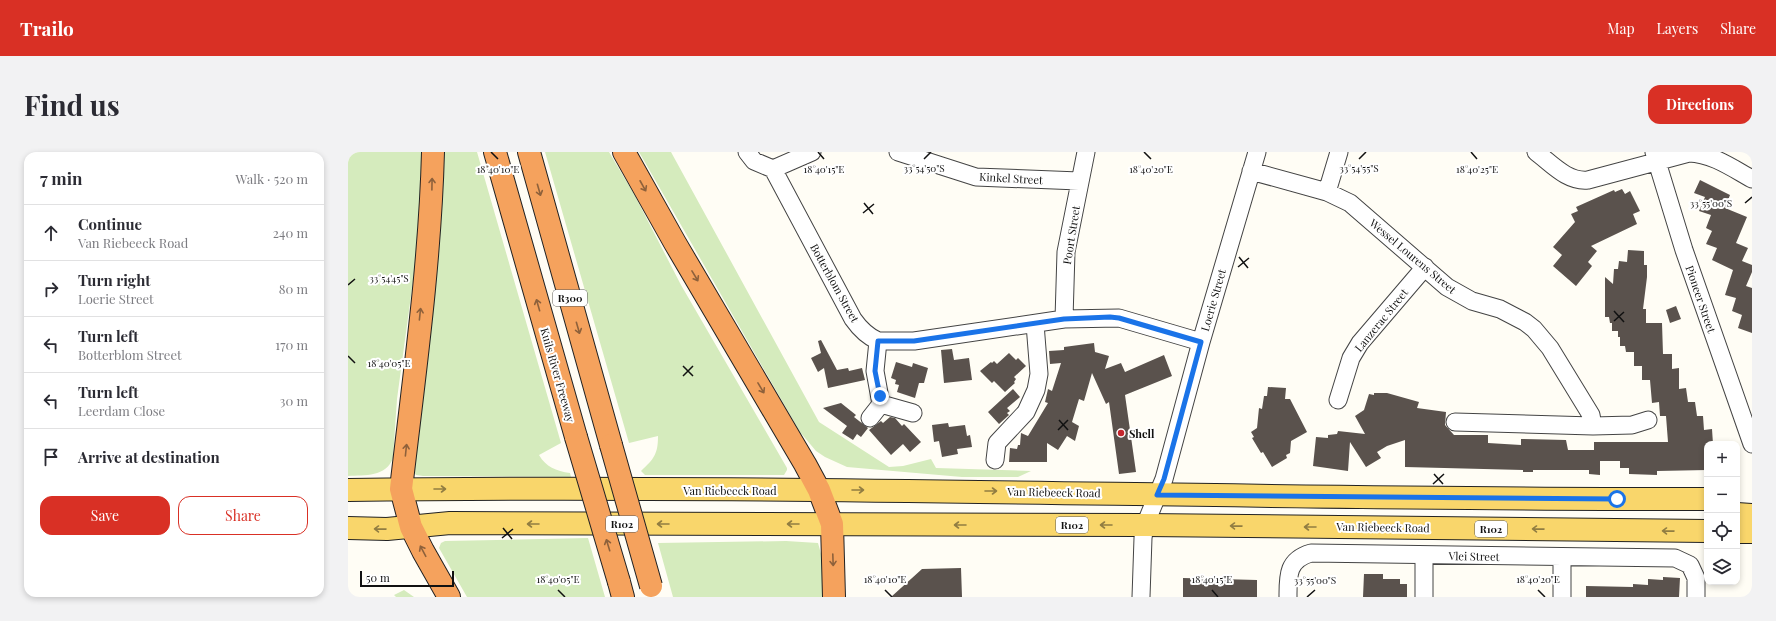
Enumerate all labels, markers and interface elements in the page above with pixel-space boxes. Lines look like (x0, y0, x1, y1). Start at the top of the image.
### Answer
text: Trailo (20, 15, 74, 41)
text: Map (1607, 19, 1635, 38)
text: Layers (1657, 19, 1698, 38)
text: Share (1720, 19, 1756, 38)
button: Directions (1648, 85, 1752, 124)
text: Find us (24, 86, 120, 123)
text: 33°54'50"S (903, 161, 945, 175)
text: 33°54'55"S (1339, 161, 1379, 175)
text: 18°40'10"E (477, 162, 519, 176)
text: 18°40'15"E (804, 162, 844, 176)
text: 18°40'20"E (1129, 162, 1173, 176)
text: 18°40'25"E (1456, 162, 1498, 176)
text: 7 min (40, 167, 83, 189)
street label: Kinkel Street (979, 169, 1043, 187)
text: Walk · 520 m (236, 170, 308, 187)
one-way arrow (428, 178, 436, 191)
one-way arrow (640, 180, 648, 192)
one-way arrow (536, 183, 543, 196)
text: 33°55'00"S (1690, 196, 1732, 210)
street label: Poort Street (1059, 204, 1083, 265)
text: Continue (78, 214, 142, 234)
street label: Wessel Lourens Street (1366, 215, 1460, 297)
icon: ahead (40, 222, 62, 244)
text: 240 m (273, 224, 308, 241)
text: Van Riebeeck Road (78, 234, 188, 251)
street label: Botterblom Street (807, 241, 863, 325)
street label: Pioneer Street (1682, 263, 1720, 335)
street label: Loerie Street (1197, 267, 1229, 333)
text: Turn right (78, 270, 151, 290)
one-way arrow (691, 270, 699, 282)
text: 33°54'45"S (369, 271, 409, 285)
icon: right (40, 278, 62, 300)
text: 80 m (279, 280, 308, 297)
street label: Lanzerac Street (1351, 285, 1411, 355)
text: Loerie Street (78, 290, 154, 307)
road number: R300 (553, 290, 587, 306)
one-way arrow (534, 299, 541, 312)
one-way arrow (417, 307, 424, 320)
one-way arrow (575, 321, 582, 334)
text: Turn left (78, 326, 139, 346)
street label: Kuils River Freeway (537, 326, 579, 424)
icon: left (40, 334, 62, 356)
text: 170 m (275, 336, 308, 353)
text: Botterblom Street (78, 346, 182, 363)
text: 18°40'05"E (367, 356, 411, 370)
text: Turn left (78, 382, 139, 402)
one-way arrow (757, 382, 765, 394)
route end (871, 387, 889, 405)
icon: left (40, 390, 62, 412)
text: 30 m (280, 392, 308, 409)
text: Leerdam Close (78, 402, 165, 419)
place label: Shell (1129, 426, 1155, 441)
marker: Shell (1116, 428, 1126, 438)
map controls (1704, 441, 1740, 585)
button: + (1704, 441, 1740, 477)
one-way arrow (402, 444, 409, 457)
icon: arrive (40, 446, 62, 468)
text: Arrive at destination (78, 447, 220, 467)
button: − (1704, 477, 1740, 513)
street label: Van Riebeeck Road (682, 483, 777, 498)
street label: Van Riebeeck Road (1006, 484, 1101, 500)
one-way arrow (433, 485, 446, 493)
one-way arrow (851, 486, 864, 494)
one-way arrow (984, 487, 997, 495)
route start (1608, 490, 1626, 508)
button: Save (40, 496, 170, 535)
button: Share (178, 496, 308, 535)
button: locate (1704, 513, 1740, 549)
road number: R102 (606, 516, 638, 532)
road number: R102 (1056, 517, 1088, 533)
street label: Van Riebeeck Road (1335, 519, 1430, 535)
one-way arrow (527, 520, 540, 528)
one-way arrow (657, 520, 670, 528)
one-way arrow (787, 520, 800, 528)
one-way arrow (954, 521, 967, 529)
one-way arrow (1100, 521, 1113, 529)
road number: R102 (1475, 521, 1507, 537)
one-way arrow (1230, 522, 1243, 530)
one-way arrow (1304, 523, 1317, 531)
one-way arrow (374, 525, 387, 533)
one-way arrow (1532, 525, 1545, 533)
one-way arrow (1662, 527, 1675, 535)
one-way arrow (604, 538, 611, 551)
one-way arrow (419, 545, 426, 557)
street label: Vlei Street (1447, 548, 1500, 564)
button: layers (1704, 549, 1740, 585)
one-way arrow (829, 553, 837, 566)
scale bar (360, 569, 454, 588)
text: 50 m (366, 570, 390, 585)
text: 18°40'05"E (536, 572, 580, 586)
text: 18°40'10"E (864, 572, 906, 586)
text: 18°40'15"E (1192, 572, 1232, 586)
text: 18°40'20"E (1516, 572, 1560, 586)
text: 33°55'00"S (1294, 573, 1336, 587)

